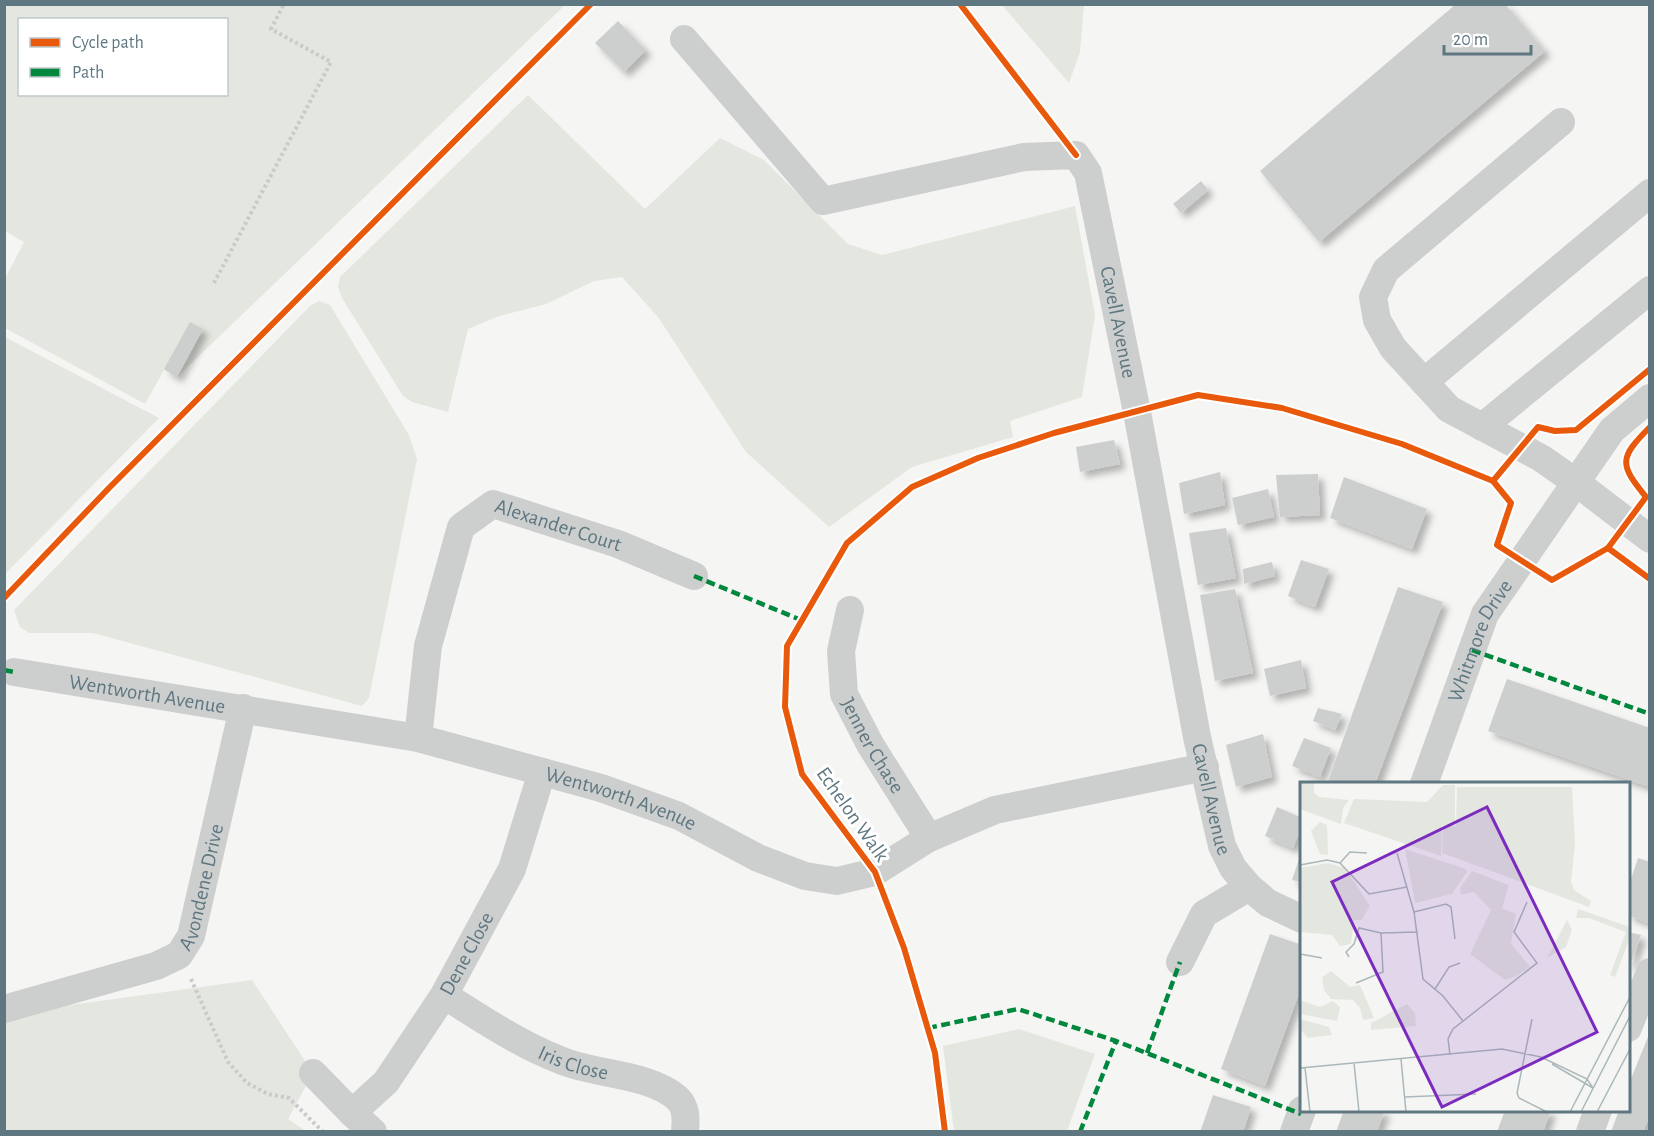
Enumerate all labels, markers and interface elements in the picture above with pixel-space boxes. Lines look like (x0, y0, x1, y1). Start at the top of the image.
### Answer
legend (18, 18, 228, 96)
scale bar (1444, 18, 1531, 56)
text: 20 m (1453, 31, 1488, 49)
text: Cycle path (72, 34, 144, 52)
text: Path (72, 64, 104, 82)
street label: Cavell Avenue (1096, 264, 1140, 380)
street label: Alexander Court (492, 495, 624, 556)
street label: Whitmore Drive (1444, 576, 1516, 705)
street label: Wentworth Avenue (67, 671, 227, 717)
street label: Jenner Chase (837, 695, 908, 797)
street label: Cavell Avenue (1188, 741, 1235, 859)
street label: Wentworth Avenue (543, 763, 700, 834)
street label: Echelon Walk (812, 763, 893, 866)
inset map (1300, 782, 1630, 1112)
street label: Avondene Drive (175, 822, 227, 954)
street label: Dene Close (436, 909, 498, 999)
street label: Iris Close (535, 1042, 610, 1084)

